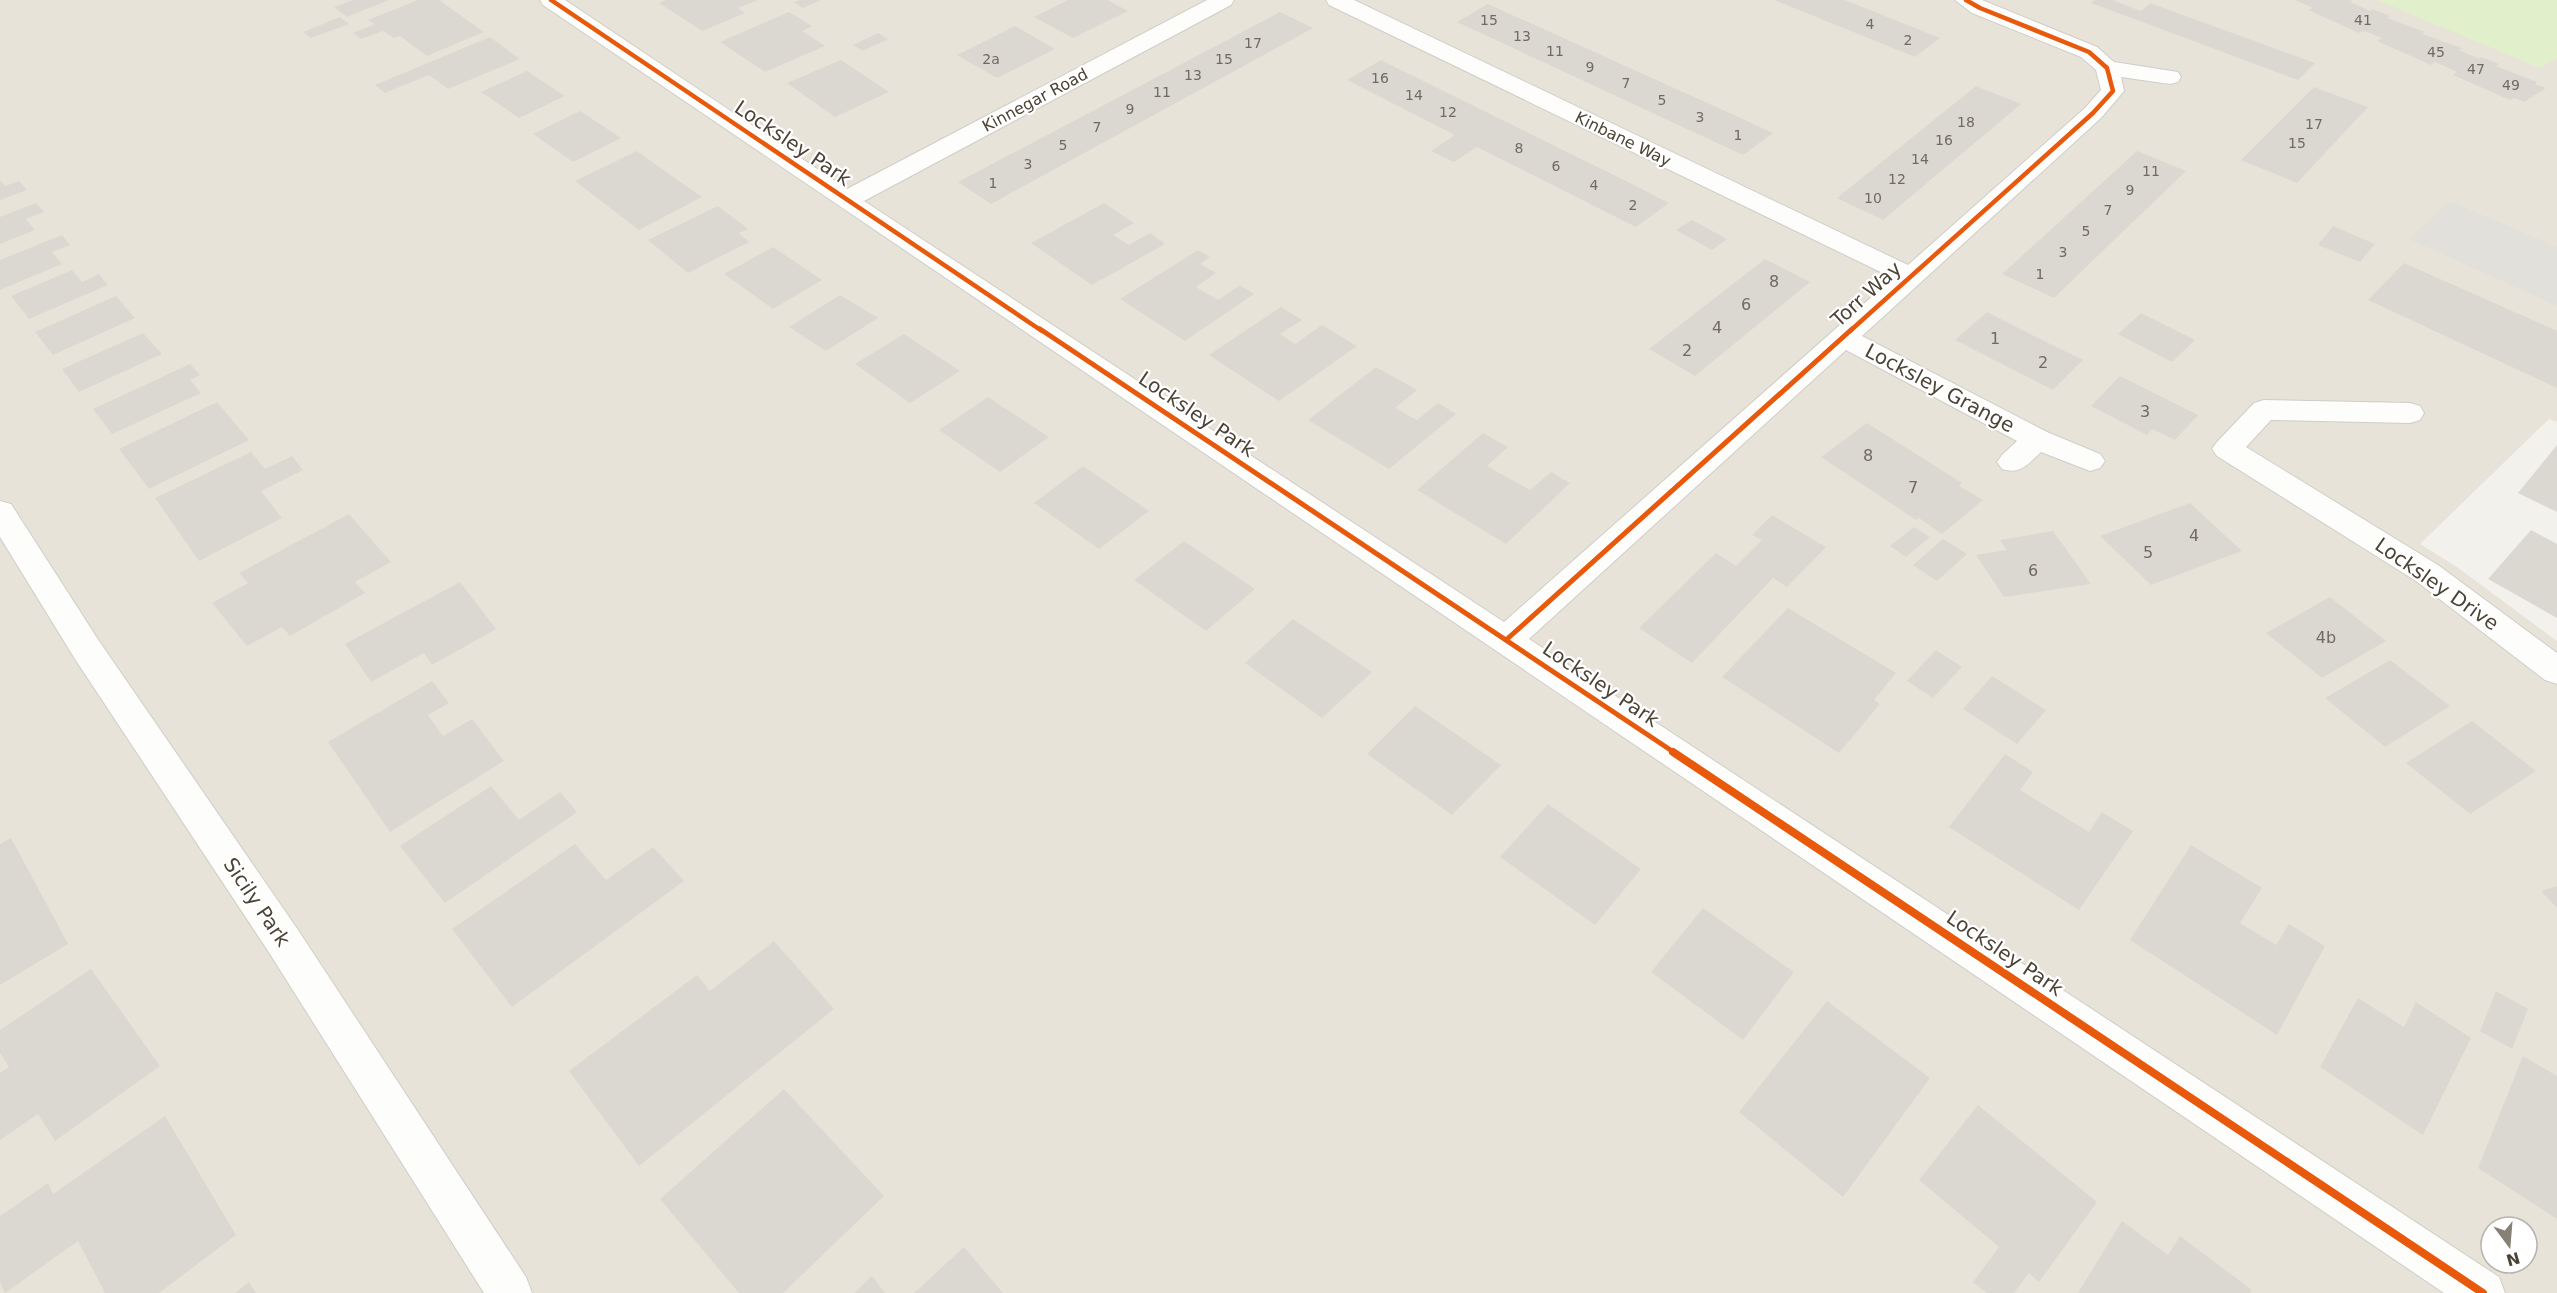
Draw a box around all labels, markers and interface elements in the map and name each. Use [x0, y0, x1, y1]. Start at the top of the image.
house number: 15 [1480, 12, 1498, 28]
house number: 41 [2354, 12, 2372, 28]
house number: 4 [1866, 16, 1875, 32]
house number: 13 [1513, 28, 1531, 44]
house number: 2 [1904, 32, 1912, 48]
house number: 17 [1244, 35, 1262, 51]
house number: 11 [1546, 43, 1564, 59]
house number: 45 [2427, 44, 2445, 60]
house number: 2a [982, 51, 1000, 67]
house number: 15 [1215, 51, 1233, 67]
house number: 9 [1586, 59, 1594, 75]
house number: 47 [2467, 61, 2485, 77]
street label: Kinnegar Road [979, 64, 1091, 136]
house number: 13 [1184, 67, 1202, 83]
house number: 16 [1371, 70, 1389, 86]
house number: 7 [1622, 75, 1630, 91]
house number: 49 [2502, 77, 2520, 93]
house number: 11 [1153, 84, 1171, 100]
house number: 14 [1405, 87, 1423, 103]
house number: 5 [1658, 92, 1666, 108]
street label: Locksley Park [730, 95, 856, 191]
house number: 9 [1126, 101, 1134, 117]
house number: 12 [1439, 104, 1457, 120]
street label: Kinbane Way [1572, 108, 1674, 170]
house number: 3 [1696, 109, 1704, 125]
house number: 18 [1957, 114, 1975, 130]
house number: 17 [2305, 116, 2323, 132]
house number: 7 [1093, 119, 1101, 135]
house number: 1 [1734, 127, 1742, 143]
house number: 16 [1935, 132, 1953, 148]
house number: 15 [2288, 135, 2306, 151]
house number: 5 [1059, 137, 1067, 153]
house number: 8 [1515, 140, 1523, 156]
house number: 14 [1911, 151, 1929, 167]
house number: 3 [1024, 156, 1032, 172]
house number: 6 [1552, 158, 1561, 174]
house number: 11 [2142, 163, 2160, 179]
house number: 12 [1888, 171, 1906, 187]
house number: 1 [989, 175, 997, 191]
house number: 4 [1590, 177, 1599, 193]
house number: 9 [2126, 182, 2134, 198]
house number: 10 [1864, 190, 1882, 206]
house number: 2 [1629, 197, 1637, 213]
house number: 7 [2104, 202, 2112, 218]
house number: 5 [2082, 223, 2090, 239]
house number: 3 [2059, 244, 2067, 260]
street label: Torr Way [1825, 256, 1906, 332]
house number: 1 [2036, 266, 2044, 282]
house number: 8 [1769, 272, 1779, 291]
house number: 6 [1741, 295, 1751, 314]
house number: 4 [1712, 318, 1722, 337]
house number: 1 [1990, 329, 2000, 348]
street label: Locksley Grange [1861, 339, 2019, 437]
house number: 2 [1682, 341, 1692, 360]
house number: 2 [2038, 353, 2048, 372]
street label: Locksley Park [1134, 366, 1260, 462]
house number: 3 [2140, 402, 2150, 421]
house number: 8 [1863, 446, 1873, 465]
house number: 7 [1908, 478, 1918, 497]
house number: 4 [2189, 526, 2199, 545]
street label: Locksley Drive [2371, 532, 2503, 636]
house number: 5 [2143, 543, 2153, 562]
house number: 6 [2028, 561, 2038, 580]
house number: 4b [2316, 628, 2336, 647]
street label: Locksley Park [1538, 636, 1664, 732]
street label: Sicily Park [219, 853, 296, 951]
street label: Locksley Park [1942, 905, 2068, 1001]
north arrow [2479, 1215, 2539, 1275]
text: N [2504, 1248, 2522, 1270]

